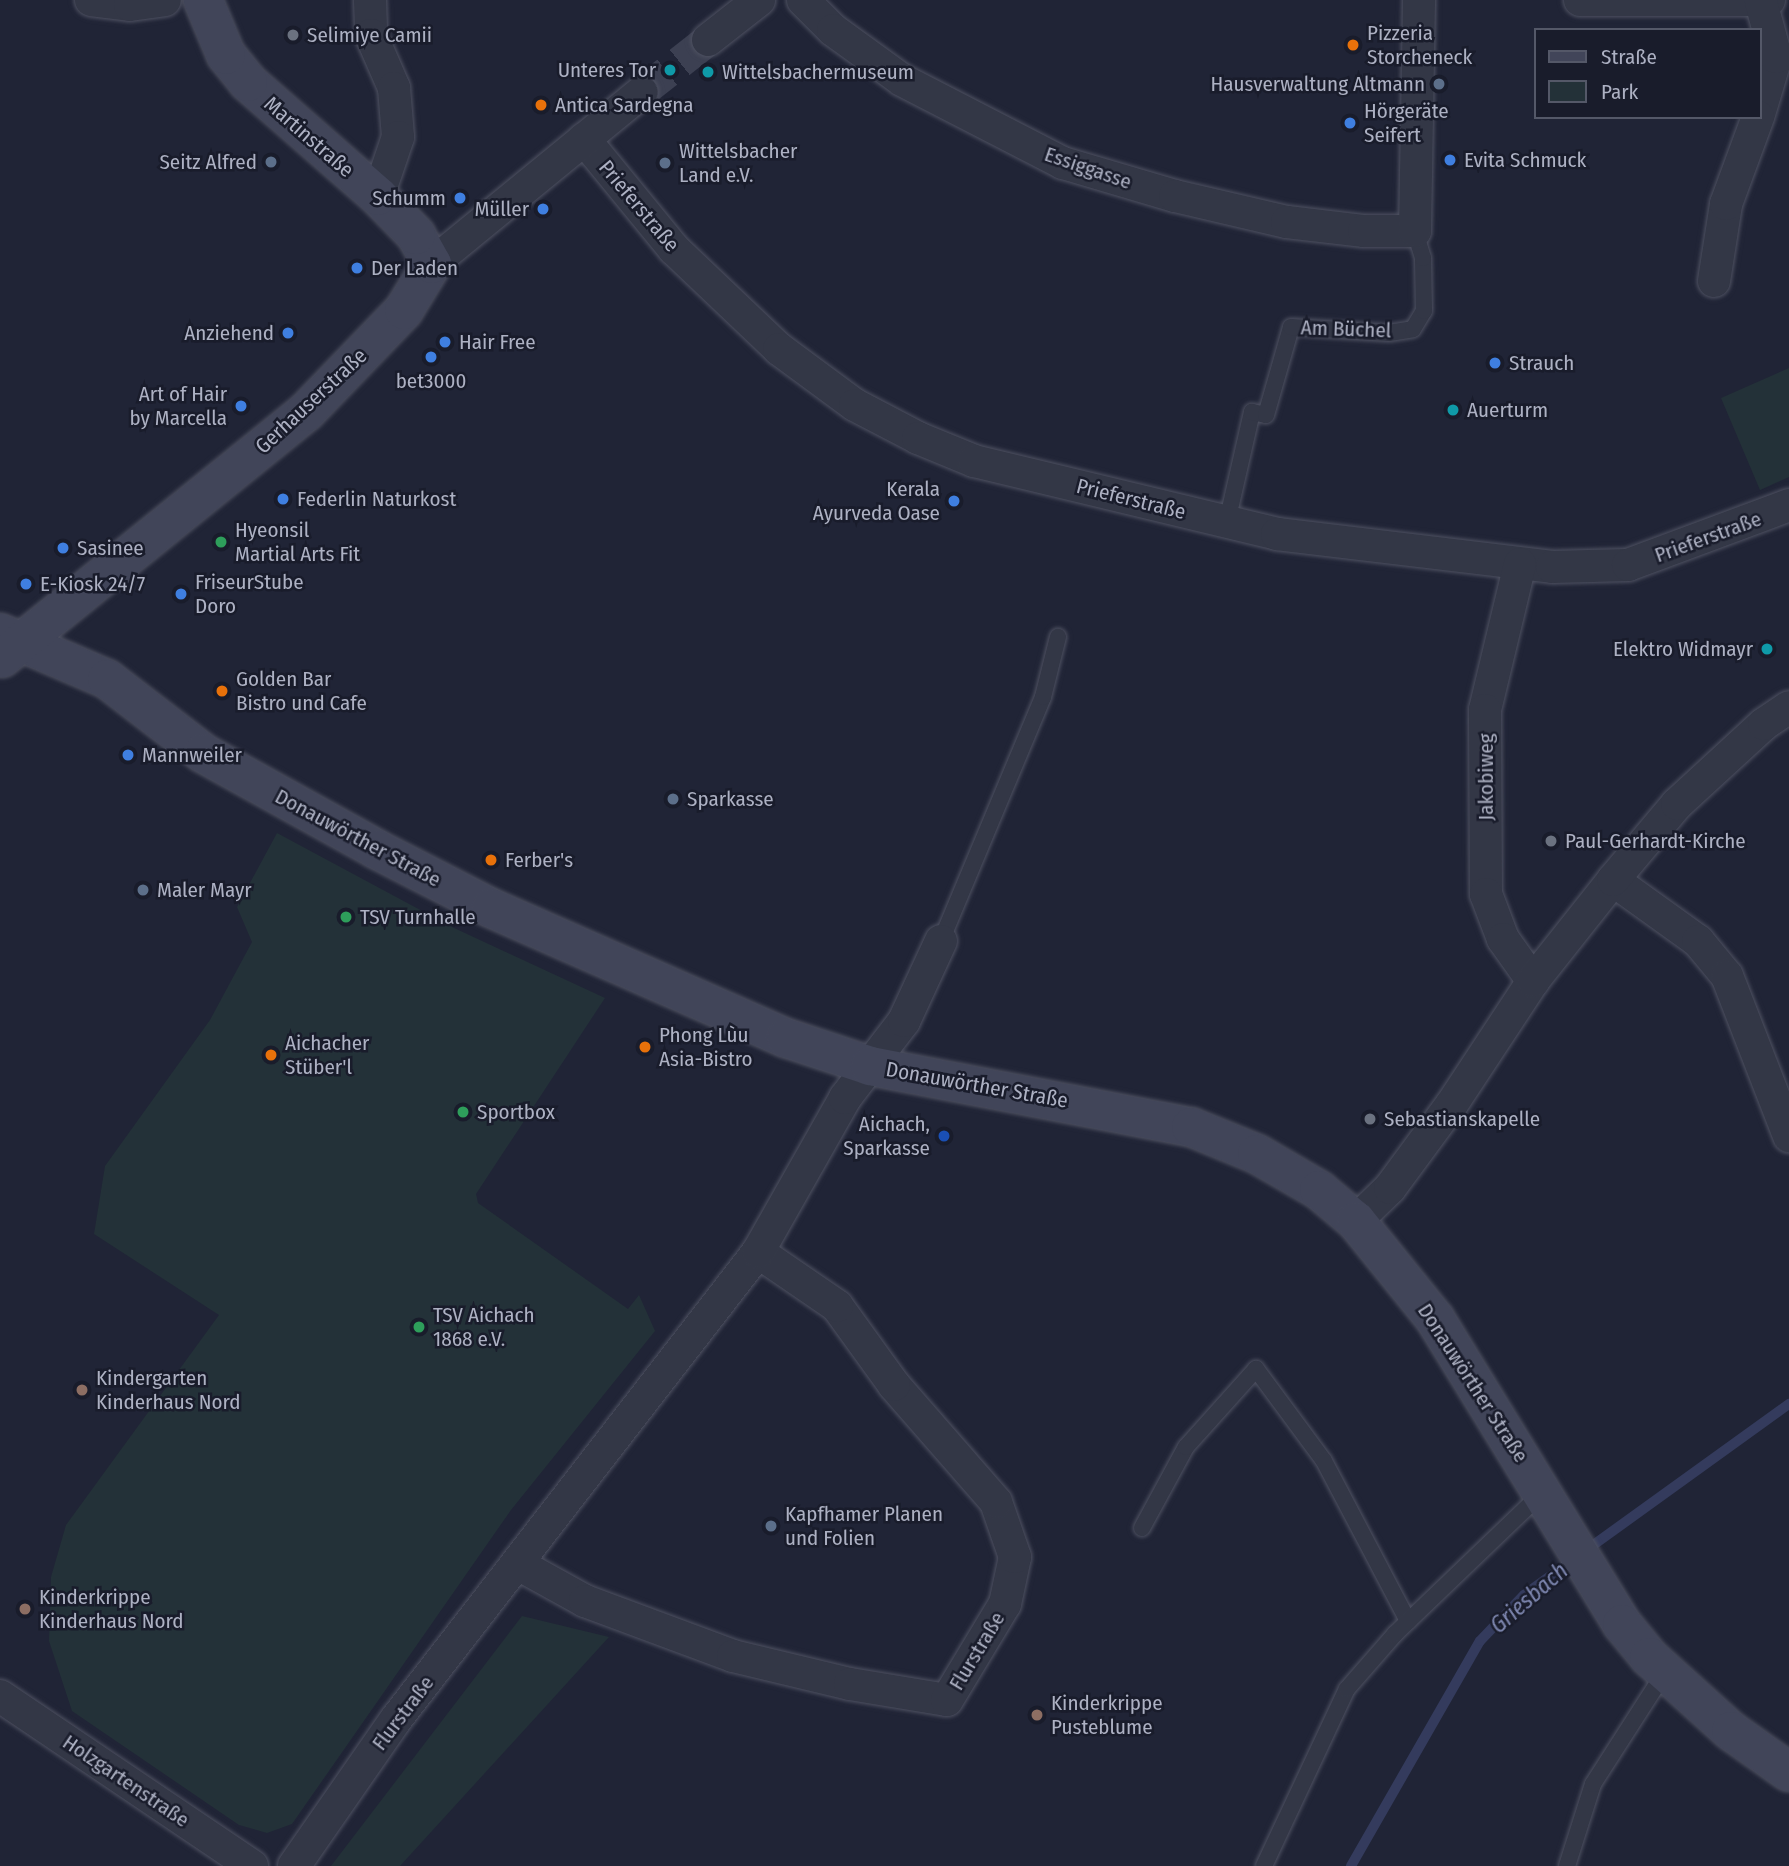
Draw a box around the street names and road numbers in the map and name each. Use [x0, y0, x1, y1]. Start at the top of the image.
street label: Martinstraße [259, 91, 359, 183]
street label: Essiggasse [1041, 141, 1135, 195]
street label: Prieferstraße [593, 155, 685, 257]
street label: Am Büchel [1300, 315, 1392, 343]
street label: Gerhauserstraße [250, 343, 372, 459]
street label: Prieferstraße [1074, 473, 1188, 525]
street label: Prieferstraße [1651, 506, 1765, 568]
street label: Jakobiweg [1473, 733, 1499, 821]
street label: Donauwörther Straße [271, 784, 445, 892]
street label: Donauwörther Straße [884, 1057, 1070, 1113]
street label: Donauwörther Straße [1412, 1299, 1534, 1467]
street label: Flurstraße [944, 1607, 1010, 1695]
street label: Flurstraße [367, 1671, 439, 1755]
street label: Holzgartenstraße [58, 1729, 194, 1833]

